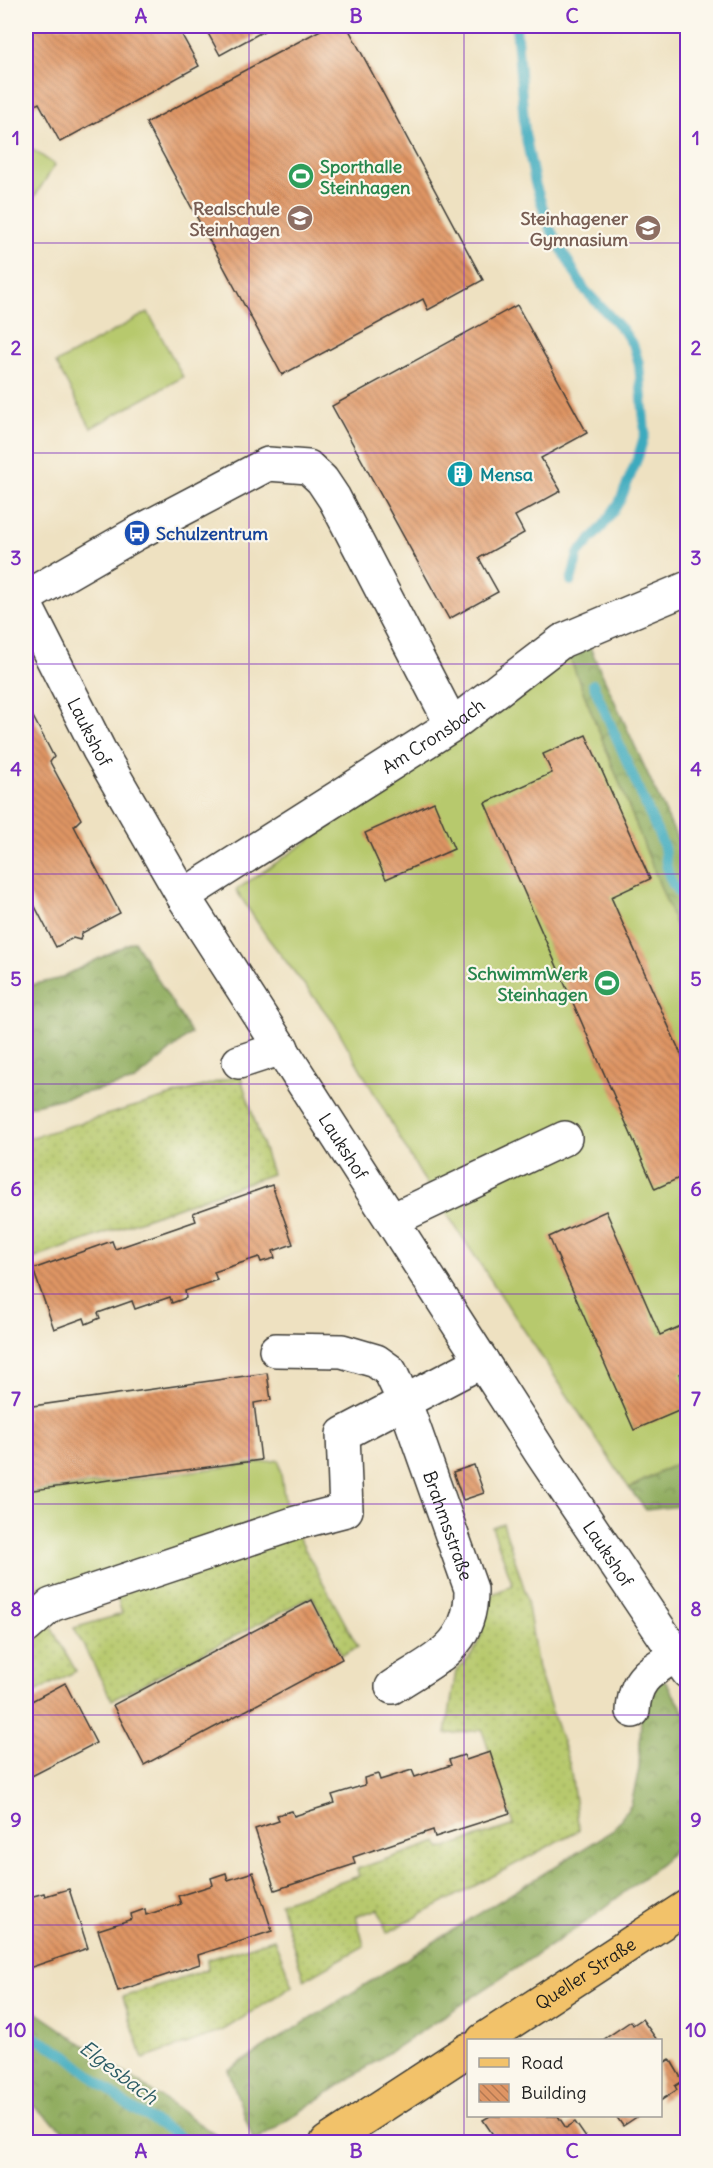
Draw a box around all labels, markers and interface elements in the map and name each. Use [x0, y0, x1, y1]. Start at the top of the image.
text: A [135, 3, 148, 28]
text: B [349, 3, 363, 28]
text: C [565, 3, 579, 28]
text: 1 [12, 125, 20, 150]
text: 1 [692, 125, 700, 150]
place label: Sporthalle Steinhagen [320, 155, 411, 199]
sports icon: Sporthalle Steinhagen [286, 161, 316, 191]
place label: Realschule Steinhagen [190, 197, 281, 241]
school or university icon: Realschule Steinhagen [285, 203, 315, 233]
place label: Steinhagener Gymnasium [520, 207, 629, 251]
school or university icon: Steinhagener Gymnasium [633, 213, 663, 243]
text: 2 [11, 335, 22, 360]
text: 2 [691, 335, 702, 360]
building icon: Mensa [445, 459, 475, 489]
place label: Mensa [480, 463, 533, 486]
bus stop icon: Schulzentrum [122, 518, 152, 548]
place label: Schulzentrum [156, 522, 268, 545]
text: 3 [10, 545, 22, 570]
text: 3 [690, 545, 702, 570]
street label: Am Cronsbach [377, 693, 489, 778]
street label: Laukshof [63, 694, 118, 771]
text: 4 [10, 756, 22, 781]
text: 4 [690, 756, 702, 781]
place label: SchwimmWerk Steinhagen [468, 962, 589, 1006]
text: 5 [10, 966, 22, 991]
text: 5 [690, 966, 702, 991]
sports icon: SchwimmWerk Steinhagen [592, 968, 622, 998]
street label: Laukshof [314, 1109, 374, 1184]
text: 6 [10, 1176, 22, 1201]
text: 6 [690, 1176, 702, 1201]
text: 7 [11, 1386, 21, 1411]
text: 7 [691, 1386, 701, 1411]
street label: Brahmsstraße [418, 1468, 479, 1583]
street label: Laukshof [578, 1516, 639, 1592]
text: 8 [10, 1596, 22, 1621]
text: 8 [690, 1596, 702, 1621]
text: 9 [10, 1807, 22, 1832]
text: 9 [690, 1807, 702, 1832]
street label: Queller Straße [530, 1932, 640, 2015]
text: 10 [5, 2017, 27, 2042]
text: 10 [685, 2017, 707, 2042]
water label: Elgesbach [75, 2035, 163, 2110]
legend [467, 2039, 662, 2117]
text: Road [521, 2051, 564, 2074]
text: Building [521, 2081, 586, 2104]
text: A [135, 2138, 148, 2163]
text: B [349, 2138, 363, 2163]
text: C [565, 2138, 579, 2163]

